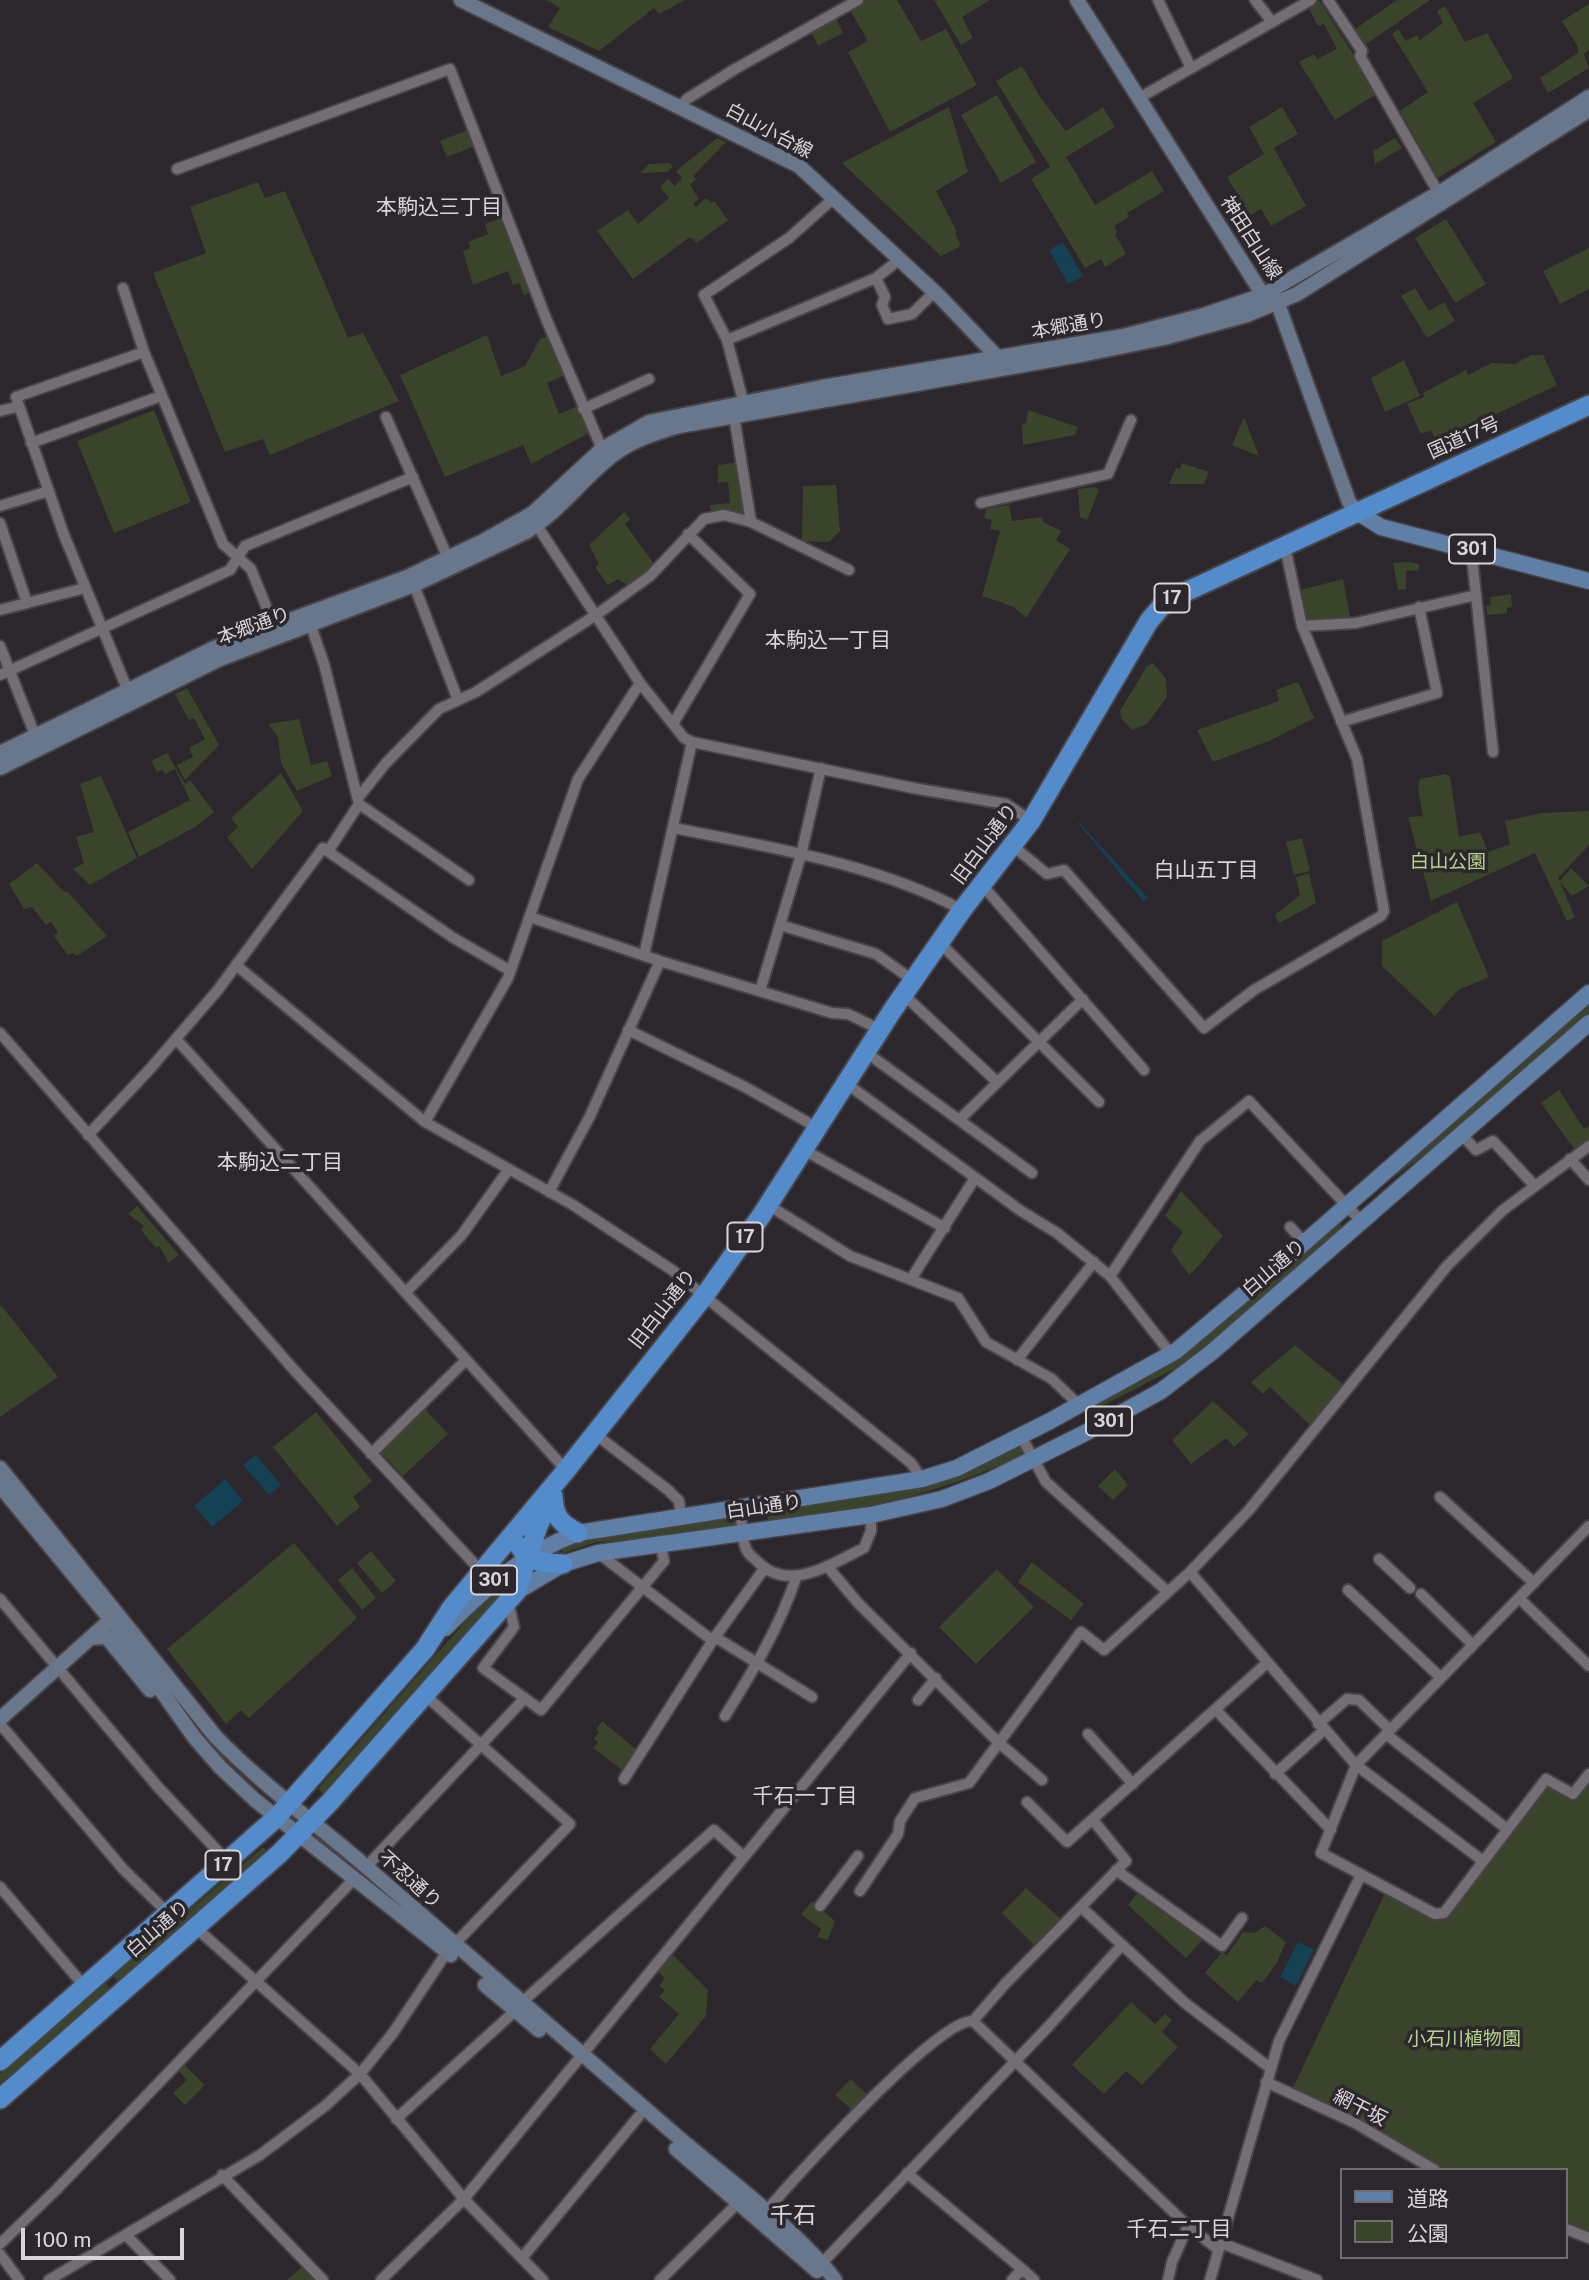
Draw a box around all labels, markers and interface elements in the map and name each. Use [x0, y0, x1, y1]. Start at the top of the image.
street label: 白山小台線 [722, 99, 816, 163]
street label: 神田白山線 [1216, 192, 1286, 284]
district label: 本駒込三丁目 [376, 195, 502, 221]
street label: 本郷通り [1030, 308, 1108, 344]
street label: 国道17号 [1425, 412, 1503, 464]
road number: 301 [1449, 534, 1495, 564]
road number: 17 [1154, 584, 1190, 612]
street label: 本郷通り [214, 602, 294, 650]
district label: 本駒込一丁目 [765, 628, 891, 654]
street label: 旧白山通り [947, 799, 1023, 889]
park label: 白山公園 [1410, 851, 1486, 873]
district label: 白山五丁目 [1154, 858, 1258, 884]
district label: 本駒込二丁目 [217, 1150, 343, 1176]
road number: 17 [728, 1222, 762, 1252]
street label: 白山通り [1238, 1234, 1310, 1302]
street label: 旧白山通り [625, 1265, 701, 1353]
road number: 301 [1086, 1406, 1132, 1436]
street label: 白山通り [725, 1490, 803, 1524]
road number: 301 [471, 1566, 517, 1595]
district label: 千石一丁目 [753, 1784, 857, 1810]
street label: 不忍通り [374, 1846, 446, 1914]
road number: 17 [206, 1851, 241, 1880]
street label: 白山通り [122, 1895, 194, 1963]
park label: 小石川植物園 [1407, 2028, 1521, 2050]
street label: 網干坂 [1329, 2085, 1391, 2131]
legend [1340, 2168, 1568, 2259]
text: 道路 [1407, 2186, 1449, 2211]
district label: 千石 [770, 2202, 816, 2230]
scale bar [24, 2214, 187, 2258]
district label: 千石二丁目 [1127, 2217, 1231, 2243]
text: 公園 [1407, 2221, 1449, 2246]
text: 100 m [34, 2227, 91, 2252]

